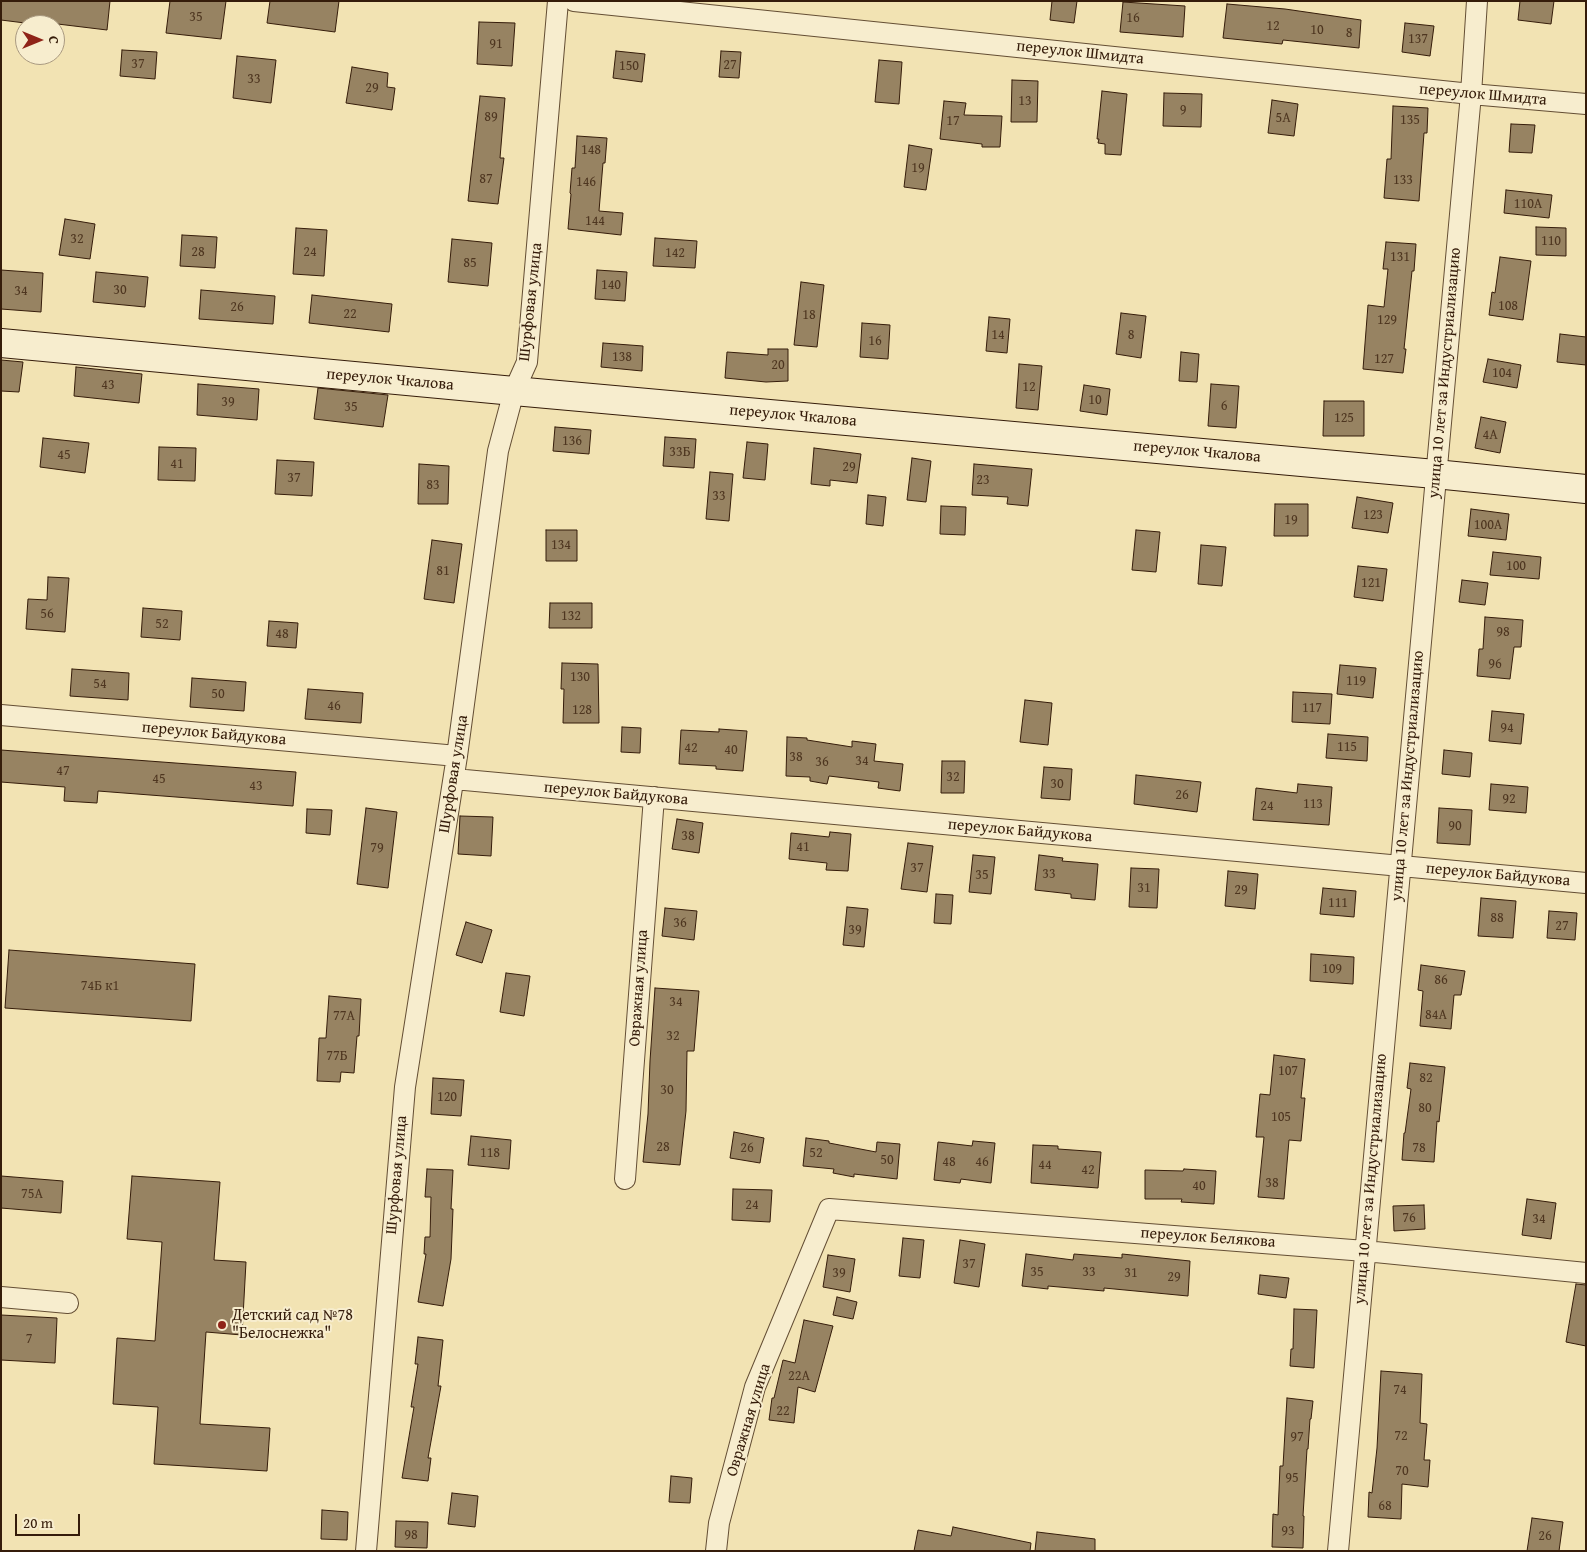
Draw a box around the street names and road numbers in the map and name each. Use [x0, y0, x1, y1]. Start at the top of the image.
street label: переулок Шмидта [1015, 37, 1145, 69]
street label: переулок Шмидта [1418, 80, 1548, 110]
street label: Шурфовая улица [515, 242, 547, 362]
street label: улица 10 лет за Индустриализацию [1424, 247, 1466, 499]
street label: переулок Чкалова [325, 365, 455, 395]
street label: переулок Чкалова [728, 401, 858, 431]
street label: переулок Чкалова [1132, 437, 1262, 467]
street label: улица 10 лет за Индустриализацию [1387, 650, 1429, 902]
street label: Шурфовая улица [435, 714, 473, 834]
street label: переулок Байдукова [141, 718, 287, 750]
street label: переулок Байдукова [543, 778, 689, 810]
street label: переулок Байдукова [947, 815, 1093, 847]
street label: переулок Байдукова [1425, 859, 1571, 891]
street label: Овражная улица [625, 929, 653, 1047]
street label: улица 10 лет за Индустриализацию [1350, 1053, 1392, 1305]
street label: Шурфовая улица [382, 1115, 412, 1235]
street label: переулок Белякова [1140, 1224, 1276, 1252]
street label: Овражная улица [723, 1361, 775, 1479]

